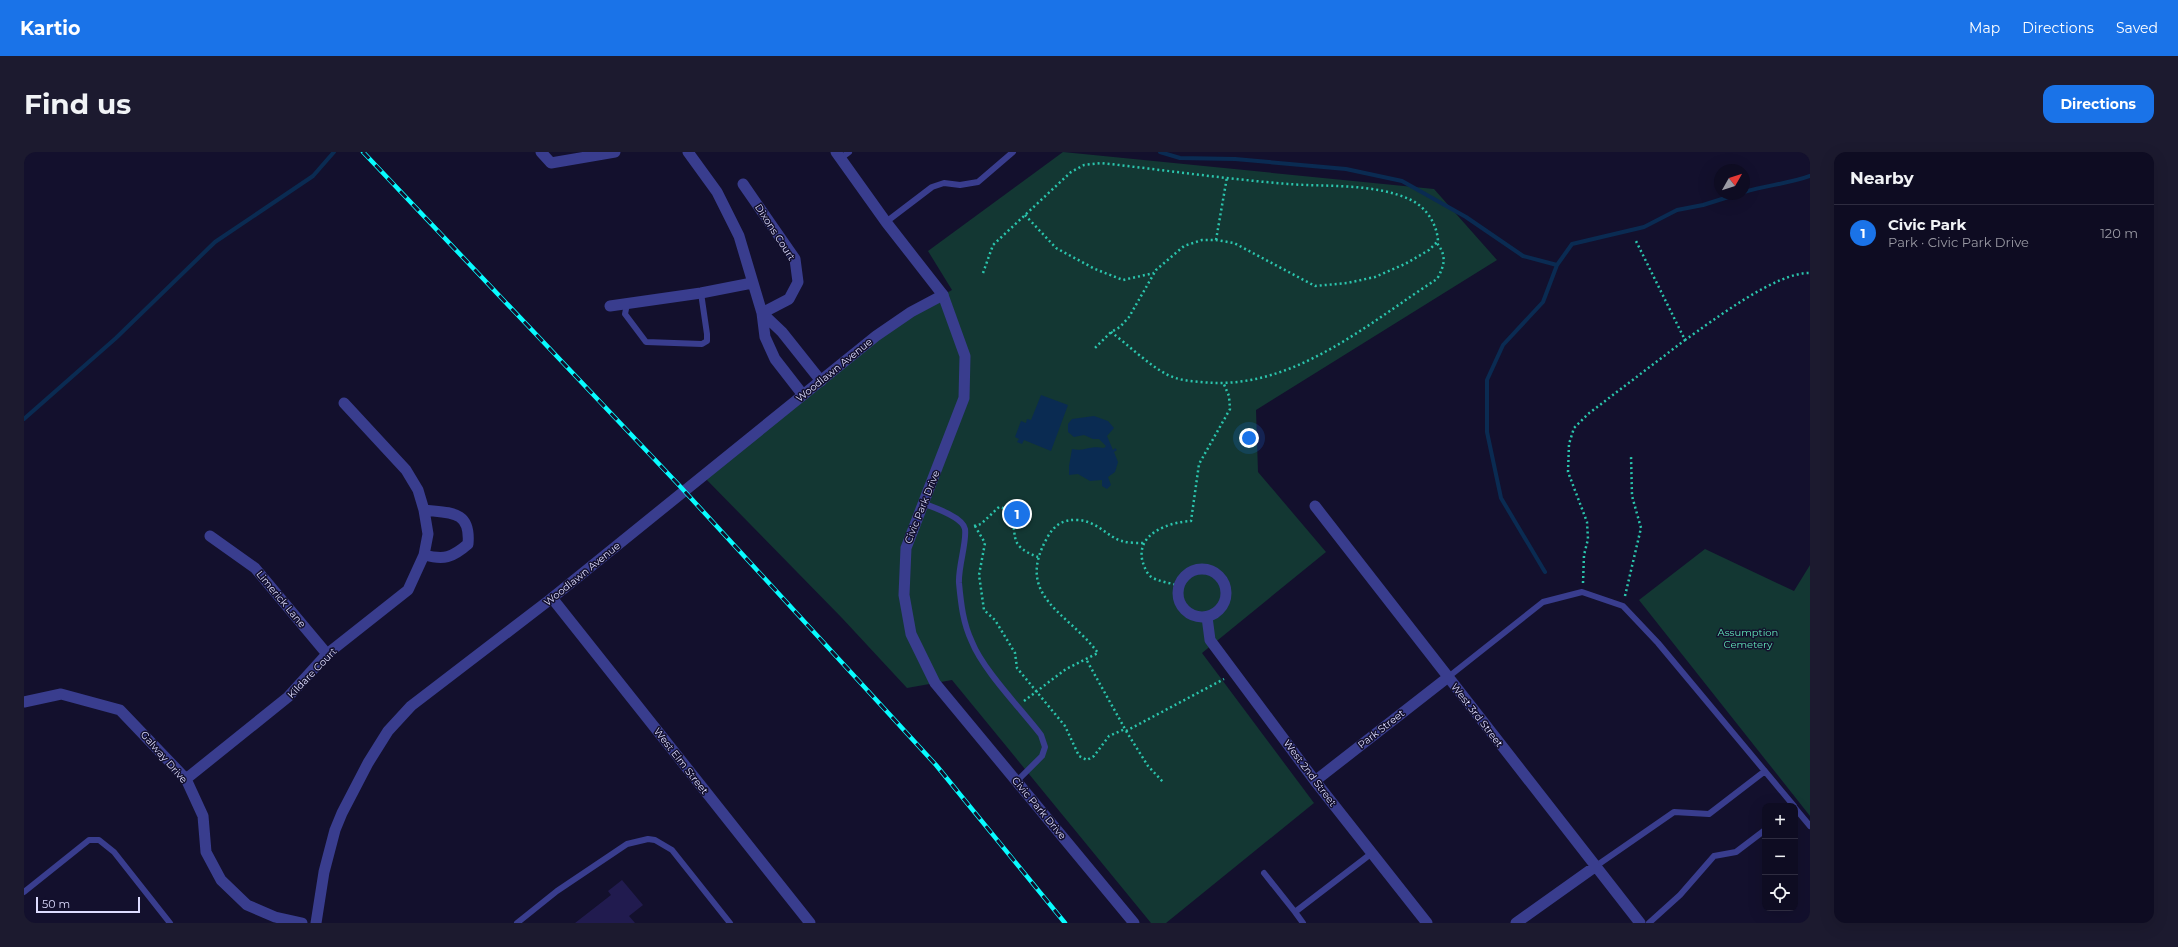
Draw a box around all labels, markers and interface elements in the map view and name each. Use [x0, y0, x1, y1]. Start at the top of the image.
text: Kartio [20, 17, 80, 40]
text: Map [1969, 19, 2000, 37]
text: Directions [2022, 19, 2094, 37]
text: Saved [2116, 19, 2158, 37]
button: Directions [2043, 85, 2154, 123]
text: Find us [24, 87, 131, 121]
north arrow [1714, 164, 1750, 200]
text: Nearby [1850, 168, 1914, 188]
street label: Dixons Court [752, 201, 798, 263]
text: Civic Park [1888, 215, 1966, 234]
text: 1 [1860, 225, 1866, 241]
text: 120 m [2100, 225, 2138, 241]
text: Park · Civic Park Drive [1888, 234, 2029, 250]
street label: Woodlawn Avenue [793, 335, 875, 405]
your location [1239, 428, 1259, 448]
street label: Civic Park Drive [901, 468, 943, 546]
pin: 1 [1004, 499, 1030, 529]
street label: Woodlawn Avenue [541, 539, 623, 609]
street label: Limerick Lane [253, 568, 309, 630]
park label: Assumption Cemetery [1718, 626, 1778, 651]
street label: Kildare Court [284, 645, 340, 701]
street label: West 3rd Street [1448, 681, 1506, 749]
street label: Park Street [1355, 707, 1407, 751]
street label: West Elm Street [651, 725, 711, 797]
street label: Galway Drive [138, 728, 190, 786]
street label: West 2nd Street [1281, 737, 1339, 809]
street label: Civic Park Drive [1009, 774, 1069, 842]
map controls [1762, 803, 1798, 911]
button: + [1762, 803, 1798, 839]
button: − [1762, 839, 1798, 875]
button: locate [1762, 875, 1798, 911]
scale bar [36, 895, 140, 914]
text: 50 m [42, 897, 70, 911]

